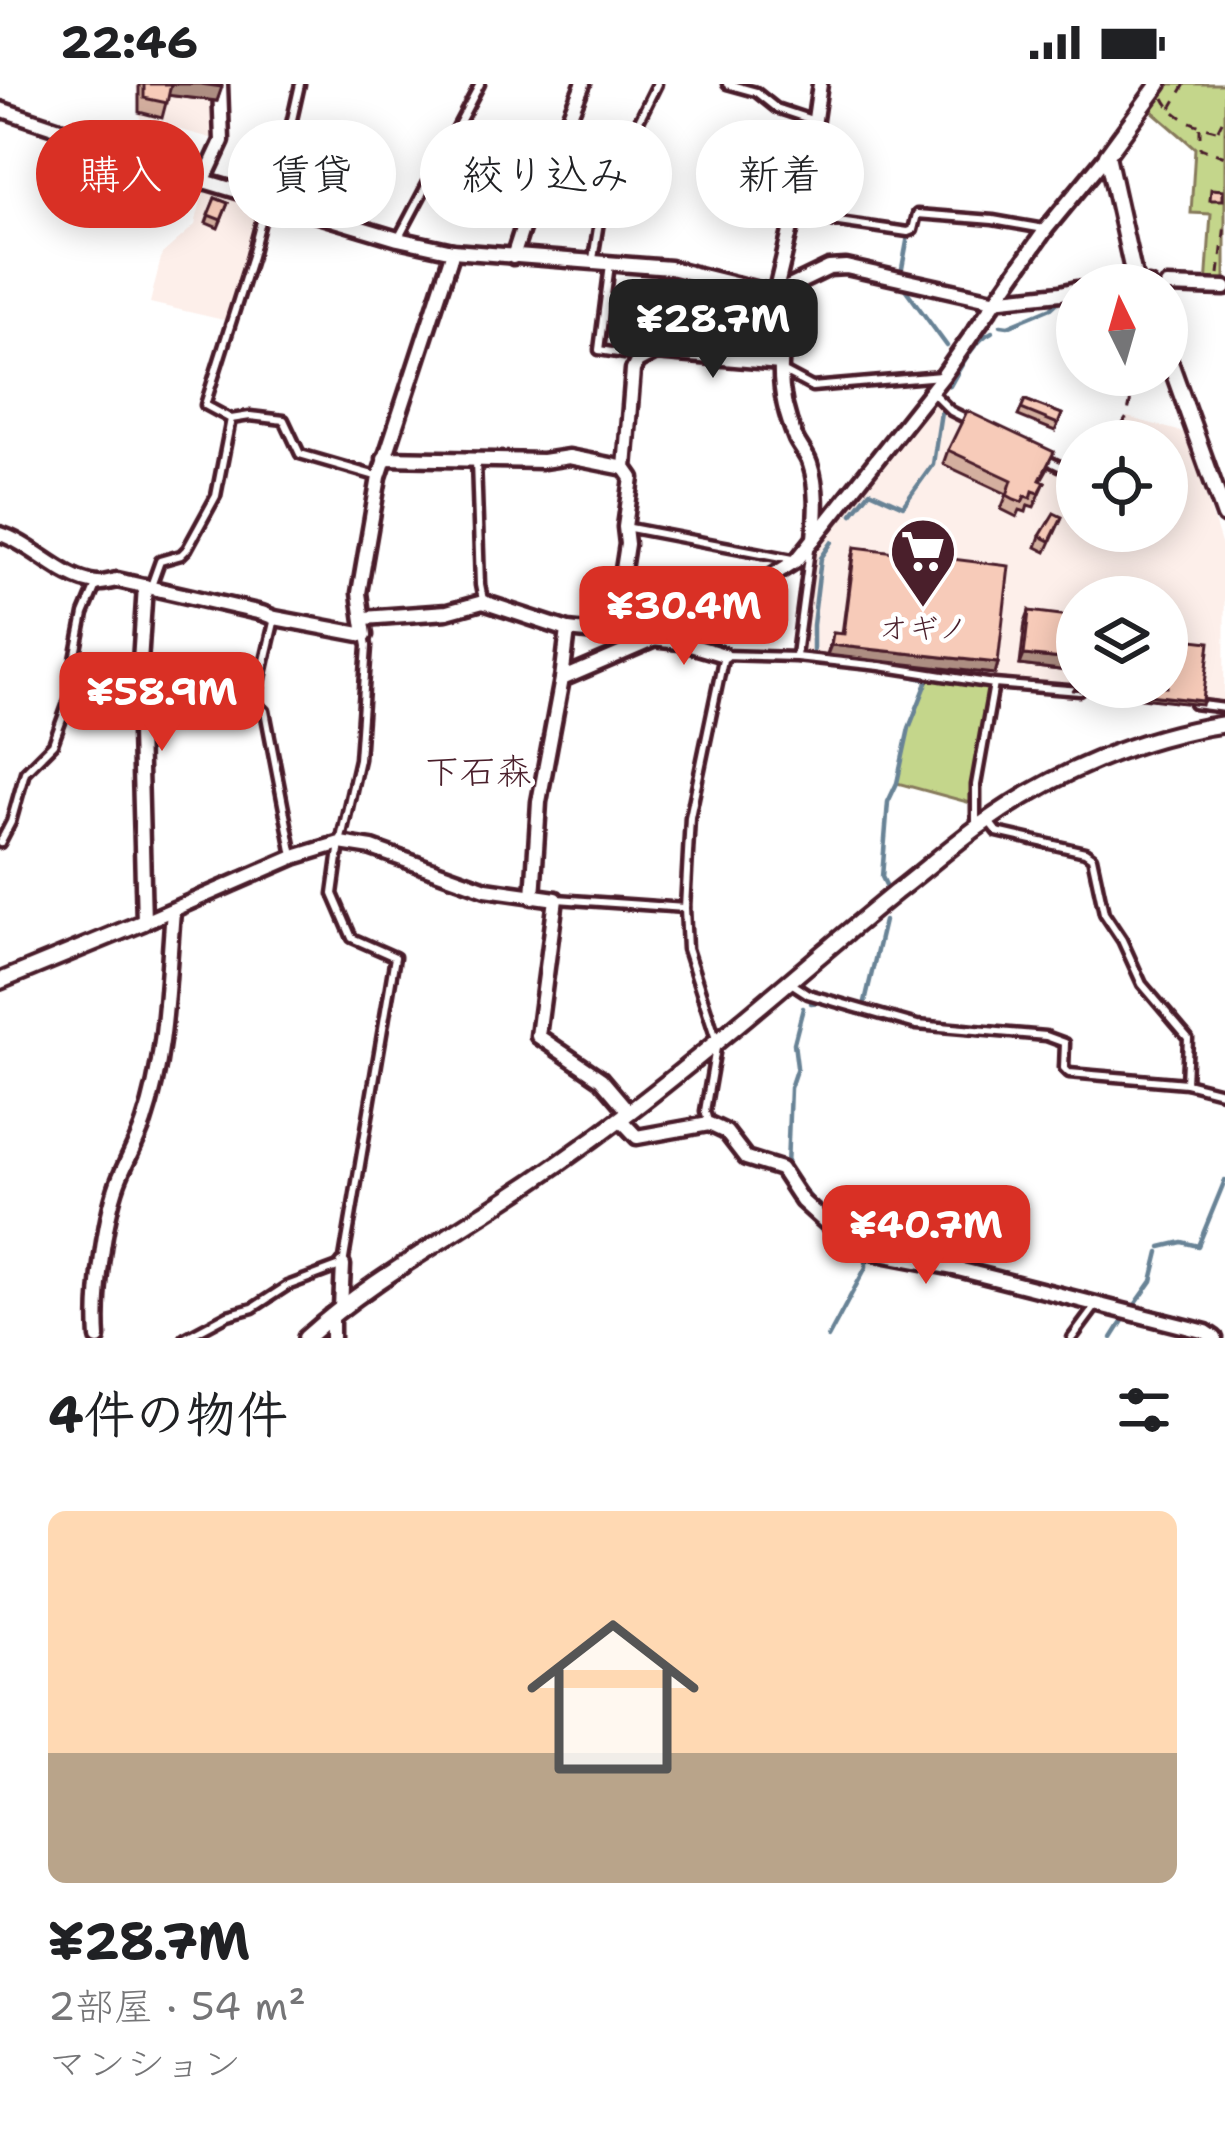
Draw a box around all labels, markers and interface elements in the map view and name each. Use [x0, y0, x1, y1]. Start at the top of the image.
text: 22:46 [60, 12, 198, 72]
chip: 購入 [36, 120, 204, 228]
chip: 賃貸 [228, 120, 396, 228]
chip: 絞り込み [420, 120, 672, 228]
chip: 新着 [696, 120, 864, 228]
north arrow [1056, 264, 1188, 396]
map controls [1056, 264, 1188, 708]
pin: ¥28.7M [615, 279, 811, 381]
text: ¥28.7M [636, 292, 790, 344]
button: locate [1056, 420, 1188, 552]
supermarket icon: オギノ [888, 516, 958, 610]
pin: ¥30.4M [586, 566, 782, 668]
button: layers [1056, 576, 1188, 708]
text: ¥30.4M [606, 579, 762, 631]
place label: オギノ [878, 607, 968, 648]
pin: ¥58.9M [64, 652, 260, 754]
text: ¥58.9M [86, 665, 238, 717]
district label: 下石森 [424, 747, 532, 796]
pin: ¥40.7M [828, 1185, 1024, 1287]
text: ¥40.7M [849, 1198, 1003, 1250]
icon: filters [1111, 1377, 1177, 1443]
text: 4件の物件 [48, 1380, 288, 1448]
icon: home [505, 1589, 721, 1805]
text: ¥28.7M [48, 1907, 250, 1975]
text: 2部屋 · 54 m² [48, 1980, 306, 2032]
text: マンション [48, 2037, 241, 2089]

